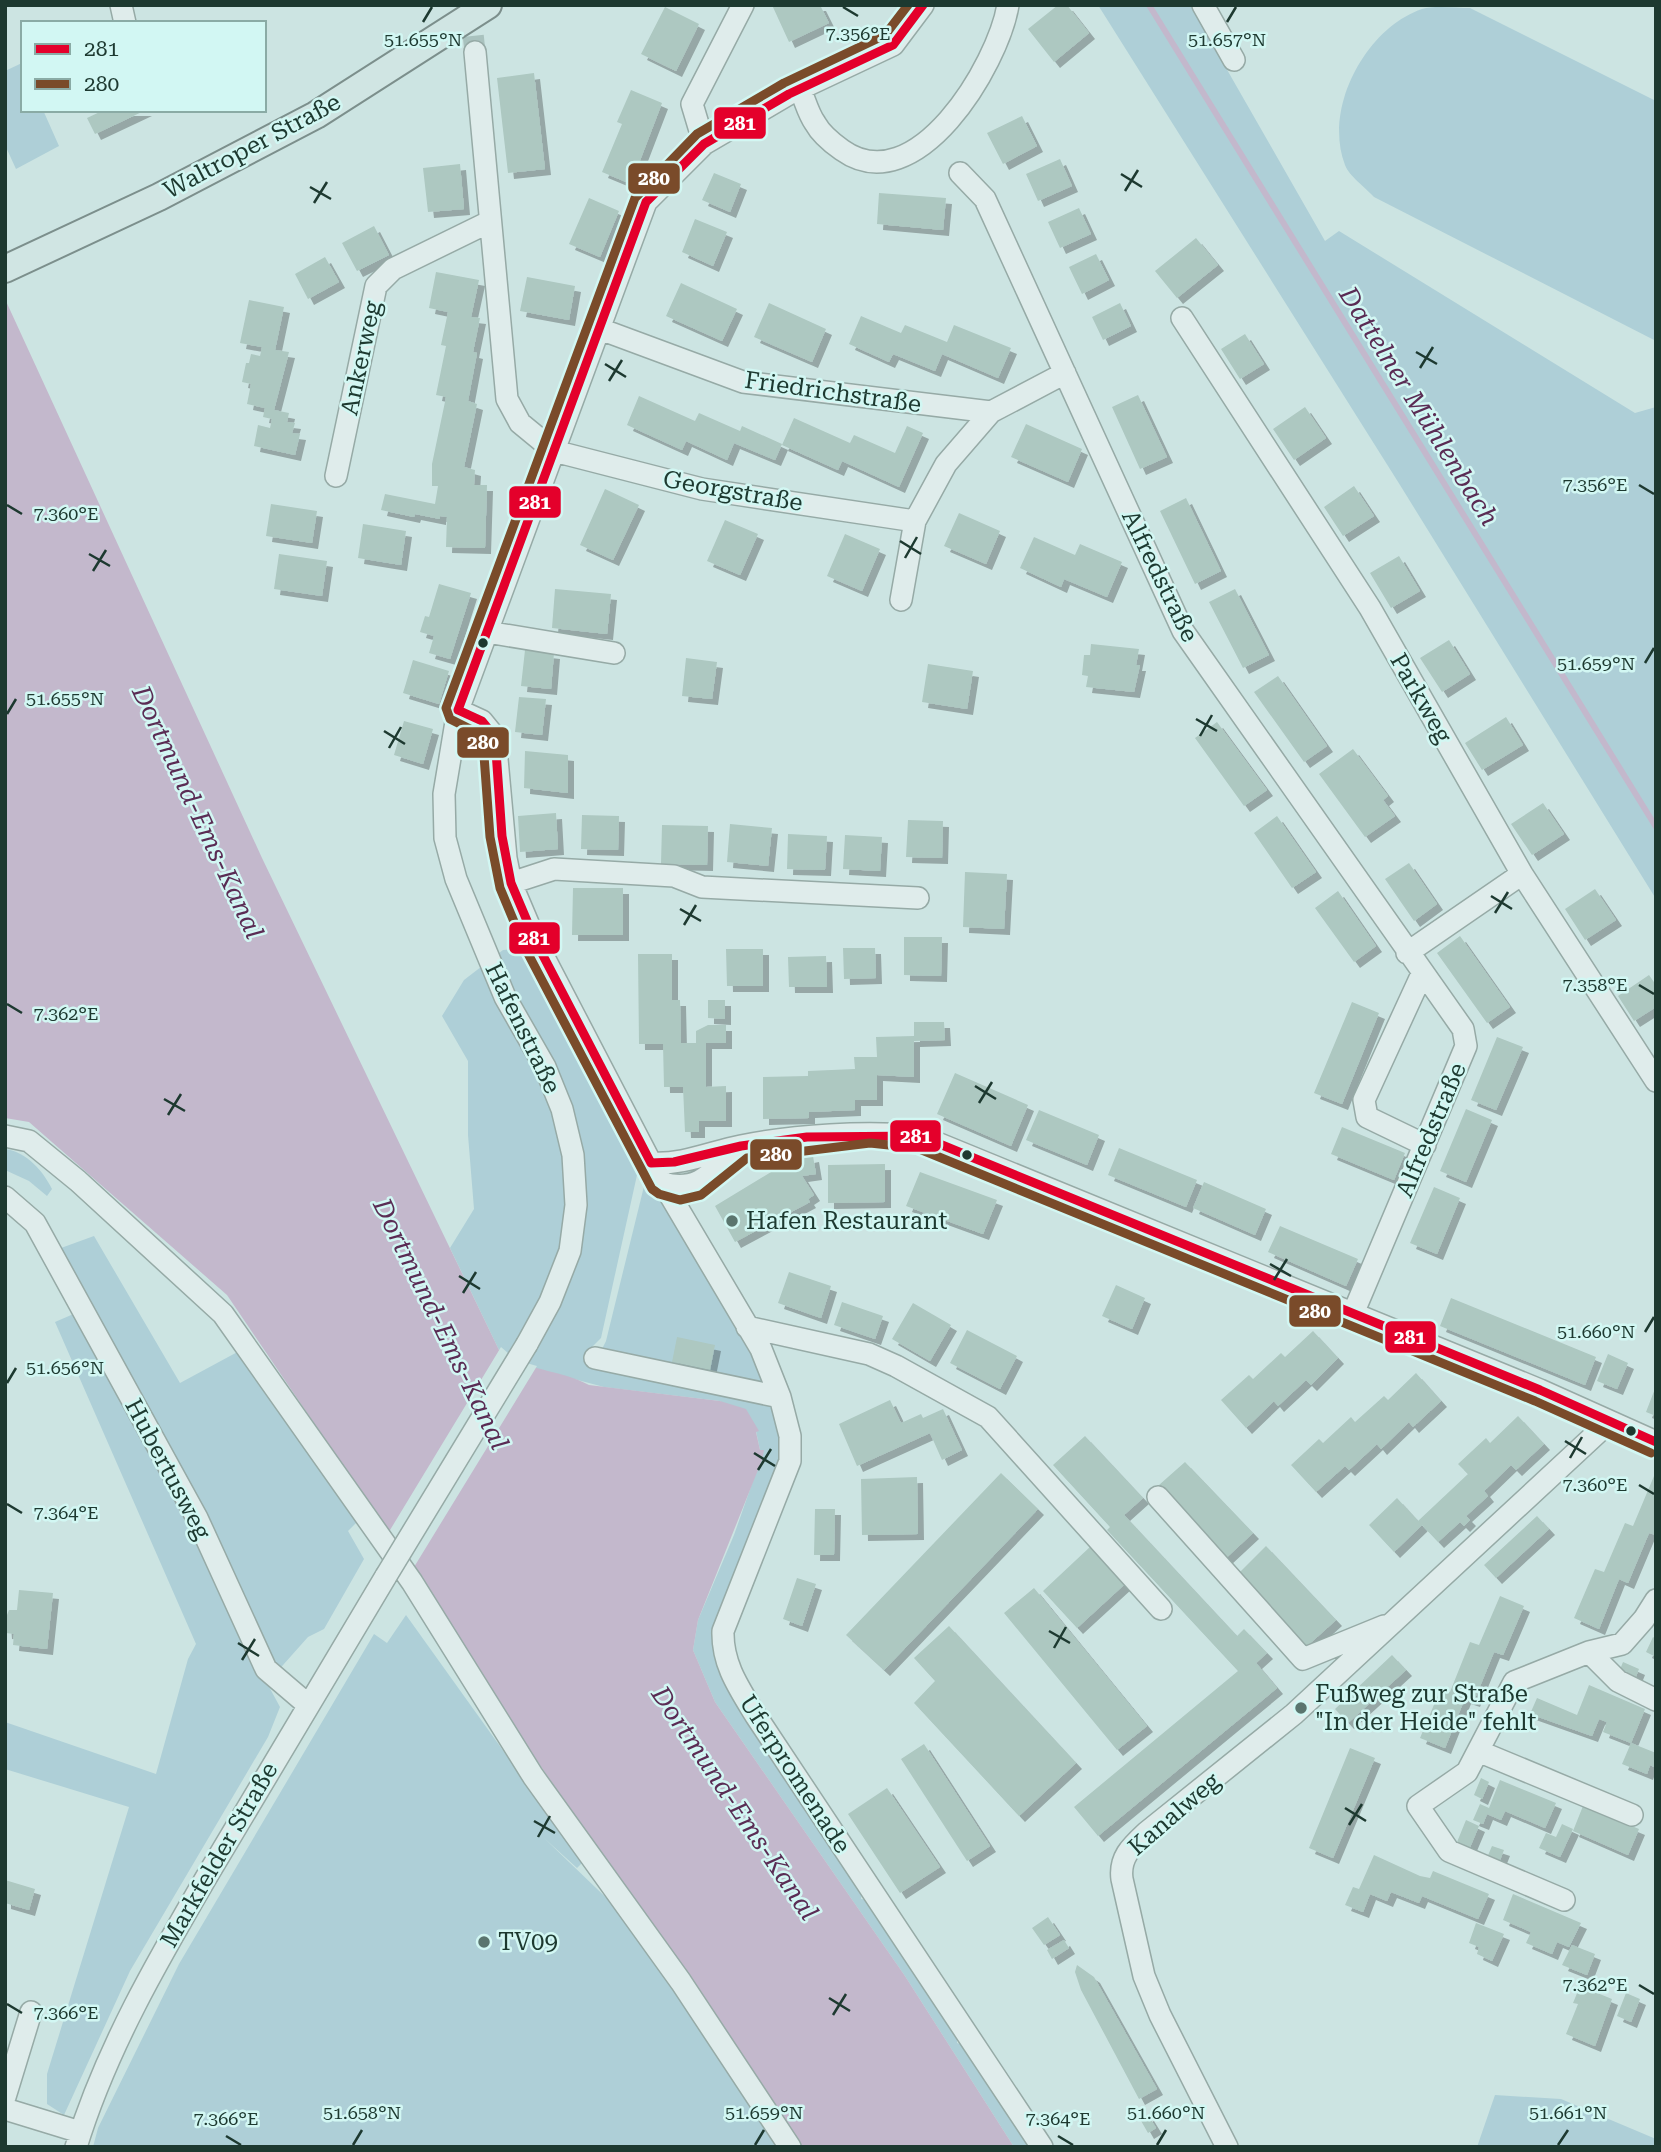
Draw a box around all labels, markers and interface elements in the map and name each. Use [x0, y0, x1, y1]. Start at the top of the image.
legend [21, 21, 266, 112]
text: 7.356°E [825, 23, 891, 44]
text: 51.655°N [384, 29, 462, 50]
text: 51.657°N [1188, 29, 1266, 50]
text: 281 [84, 37, 119, 61]
text: 280 [84, 72, 119, 96]
street label: Waltroper Straße [159, 88, 345, 204]
line badge: 281 [713, 106, 767, 140]
text: 281 [724, 112, 756, 135]
line badge: 280 [627, 162, 681, 195]
text: 280 [638, 167, 670, 190]
water label: Dattelner Mühlenbach [1333, 280, 1505, 531]
street label: Ankerweg [335, 298, 387, 418]
street label: Friedrichstraße [743, 366, 923, 418]
street label: Georgstraße [661, 465, 805, 517]
text: 7.356°E [1562, 474, 1628, 495]
line badge: 281 [508, 485, 562, 519]
text: 281 [519, 491, 551, 514]
text: 7.360°E [33, 503, 99, 524]
street label: Alfredstraße [1116, 505, 1204, 647]
unlabelled marker [476, 636, 490, 650]
street label: Parkweg [1384, 648, 1458, 748]
text: 51.659°N [1557, 653, 1635, 674]
water label: Dortmund-Ems-Kanal [126, 680, 270, 943]
text: 51.655°N [26, 688, 104, 709]
line badge: 280 [456, 726, 510, 759]
text: 280 [467, 731, 499, 754]
line badge: 281 [508, 921, 561, 955]
text: 281 [518, 927, 550, 950]
street label: Hafenstraße [479, 958, 567, 1098]
text: 7.358°E [1562, 974, 1628, 995]
text: 7.362°E [33, 1003, 99, 1024]
street label: Alfredstraße [1390, 1059, 1472, 1201]
line badge: 281 [889, 1119, 942, 1153]
text: 281 [900, 1125, 932, 1148]
line badge: 280 [749, 1138, 803, 1171]
text: 280 [760, 1143, 792, 1166]
unlabelled marker [960, 1148, 974, 1162]
water label: Dortmund-Ems-Kanal [367, 1193, 515, 1454]
place label: Hafen Restaurant [746, 1207, 947, 1235]
marker: Hafen Restaurant [724, 1213, 740, 1229]
line badge: 280 [1288, 1294, 1342, 1328]
text: 280 [1299, 1300, 1331, 1323]
line badge: 281 [1384, 1320, 1437, 1354]
text: 51.660°N [1557, 1321, 1635, 1342]
text: 281 [1394, 1326, 1426, 1349]
text: 51.656°N [26, 1357, 104, 1378]
street label: Hubertusweg [119, 1394, 217, 1544]
unlabelled marker [1624, 1424, 1638, 1438]
text: 7.360°E [1562, 1474, 1628, 1495]
text: 7.364°E [33, 1502, 99, 1523]
water label: Dortmund-Ems-Kanal [645, 1680, 824, 1926]
place label: Fußweg zur Straße "In der Heide" fehlt [1315, 1680, 1536, 1736]
street label: Uferpromenade [733, 1690, 857, 1858]
marker: Fußweg zur Straße "In der Heide" fehlt [1293, 1700, 1309, 1716]
street label: Markfelder Straße [155, 1757, 283, 1953]
street label: Kanalweg [1123, 1766, 1226, 1861]
place label: TV09 [498, 1928, 558, 1956]
marker: TV09 [476, 1934, 492, 1950]
text: 7.362°E [1562, 1974, 1628, 1995]
text: 7.366°E [33, 2002, 99, 2023]
text: 51.658°N [323, 2102, 401, 2123]
text: 51.659°N [725, 2102, 803, 2123]
text: 51.660°N [1127, 2102, 1205, 2123]
text: 51.661°N [1529, 2102, 1607, 2123]
text: 7.366°E [193, 2108, 259, 2129]
text: 7.364°E [1025, 2108, 1091, 2129]

